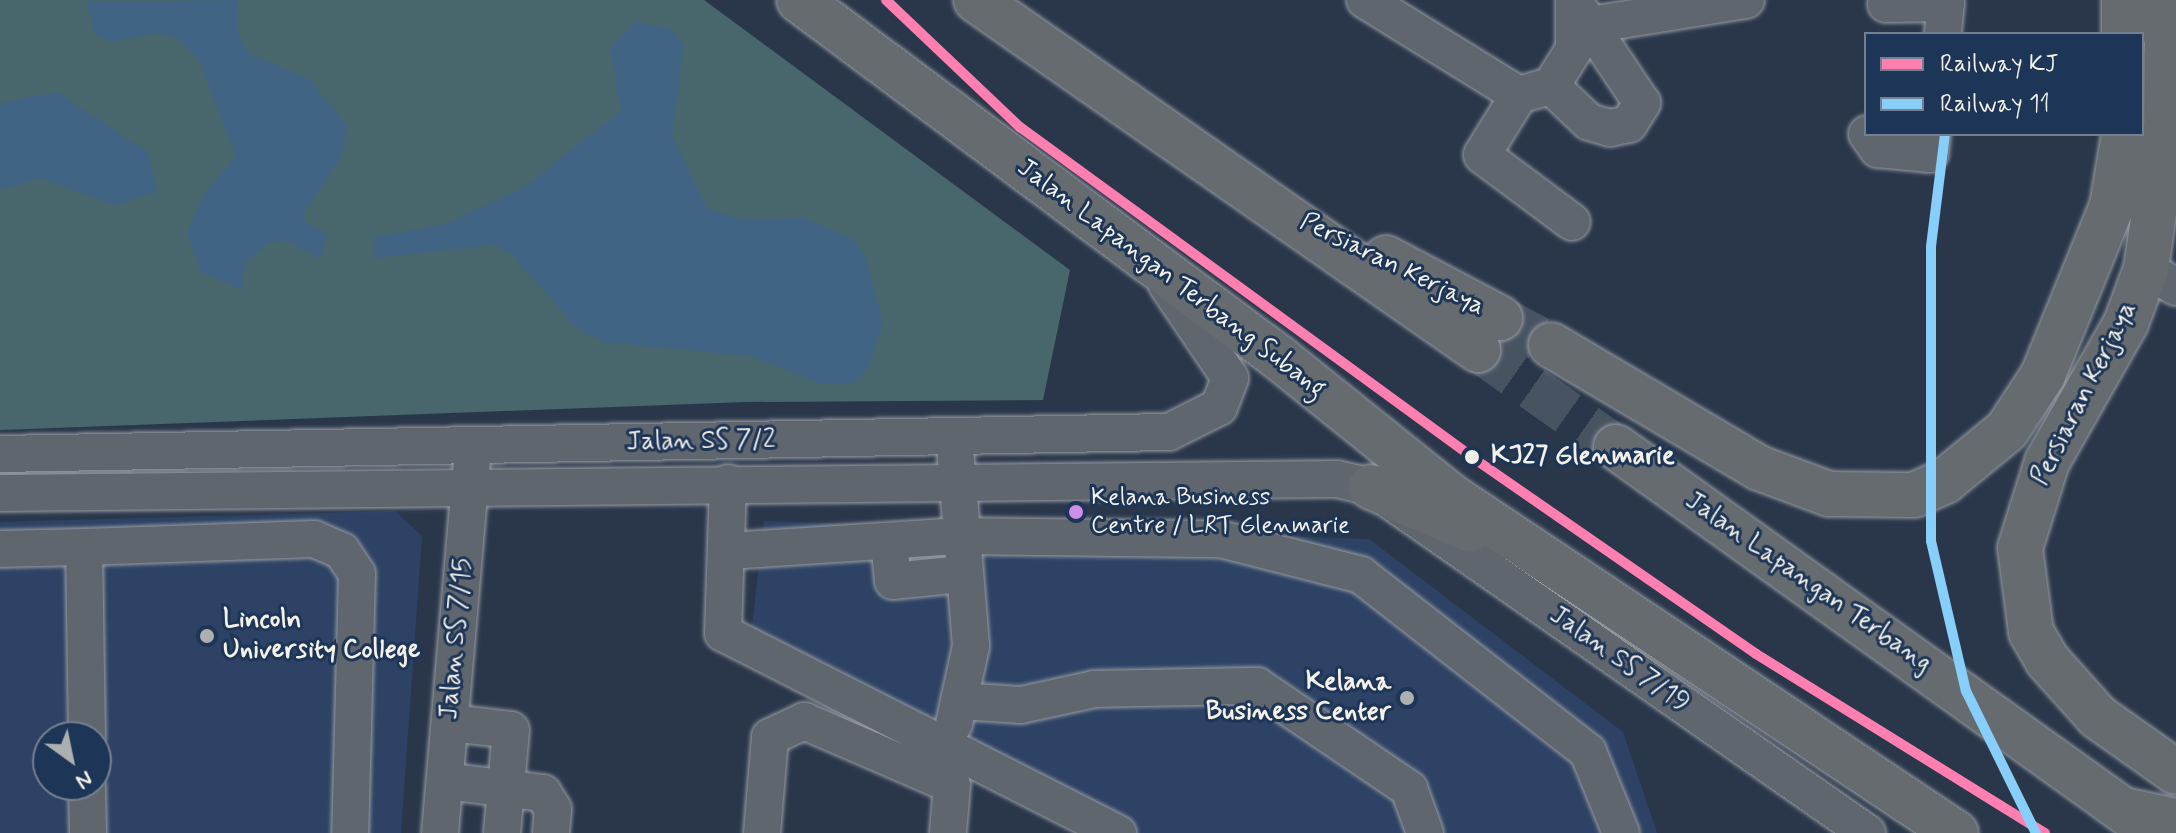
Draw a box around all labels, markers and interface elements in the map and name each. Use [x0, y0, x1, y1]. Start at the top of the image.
legend [1864, 32, 2144, 136]
text: Railway KJ [1940, 49, 2058, 80]
text: Railway 11 [1940, 89, 2050, 120]
street label: Jalan Lapangan Terbang Subang [1012, 154, 1330, 404]
street label: Persiaran Kerjaya [1294, 207, 1490, 323]
street label: Persiaran Kerjaya [2025, 297, 2145, 491]
street label: Jalan SS 7/2 [626, 425, 776, 459]
place label: KJ27 Glenmarie [1491, 441, 1675, 473]
marker: KJ27 Glenmarie [1460, 445, 1484, 469]
place label: Kelana Business Centre / LRT Glenmarie [1091, 484, 1350, 540]
street label: Jalan Lapangan Terbang [1684, 489, 1932, 677]
marker: Kelana Business Centre / LRT Glenmarie [1068, 504, 1084, 520]
street label: Jalan SS 7/15 [434, 557, 480, 721]
street label: Jalan SS 7/19 [1543, 600, 1695, 720]
place label: Lincoln University College [223, 605, 420, 666]
marker: Lincoln University College [198, 627, 216, 645]
place label: Kelana Business Center [1201, 667, 1391, 728]
marker: Kelana Business Center [1398, 689, 1416, 707]
north arrow [32, 721, 112, 801]
text: N [70, 764, 98, 795]

